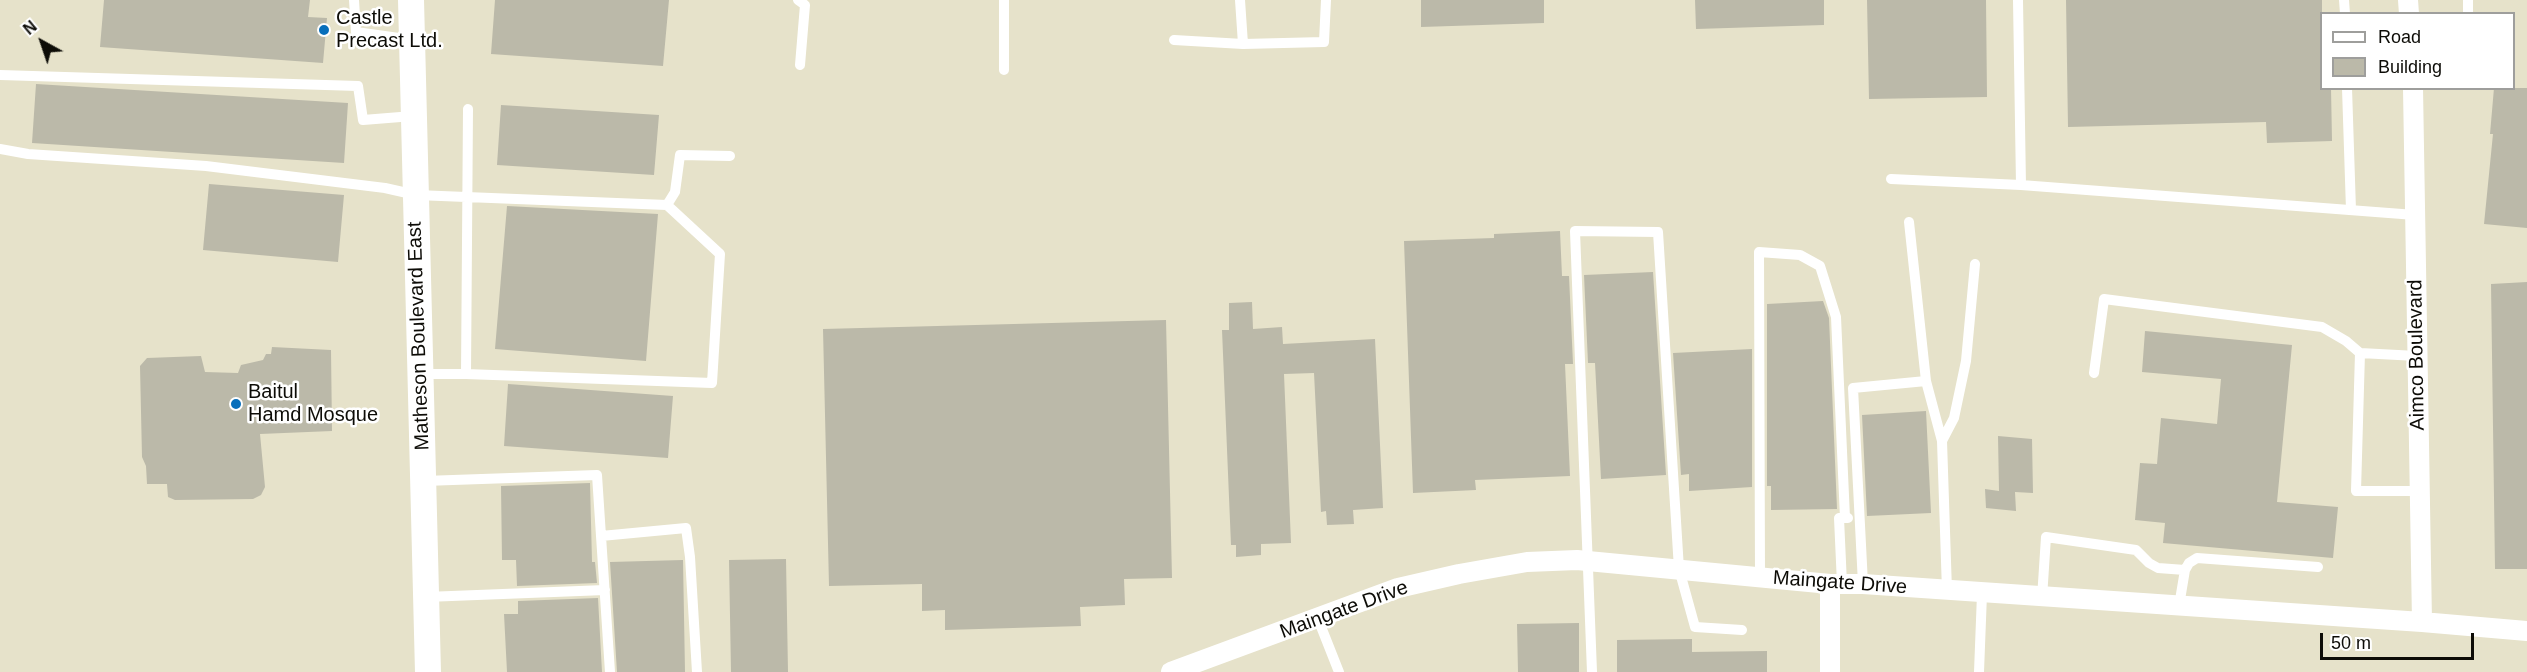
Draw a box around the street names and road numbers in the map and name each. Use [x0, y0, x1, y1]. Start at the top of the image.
street label: Matheson Boulevard East [403, 221, 435, 451]
street label: Aimco Boulevard [2404, 279, 2430, 431]
street label: Maingate Drive [1772, 566, 1908, 600]
street label: Maingate Drive [1277, 576, 1411, 644]

